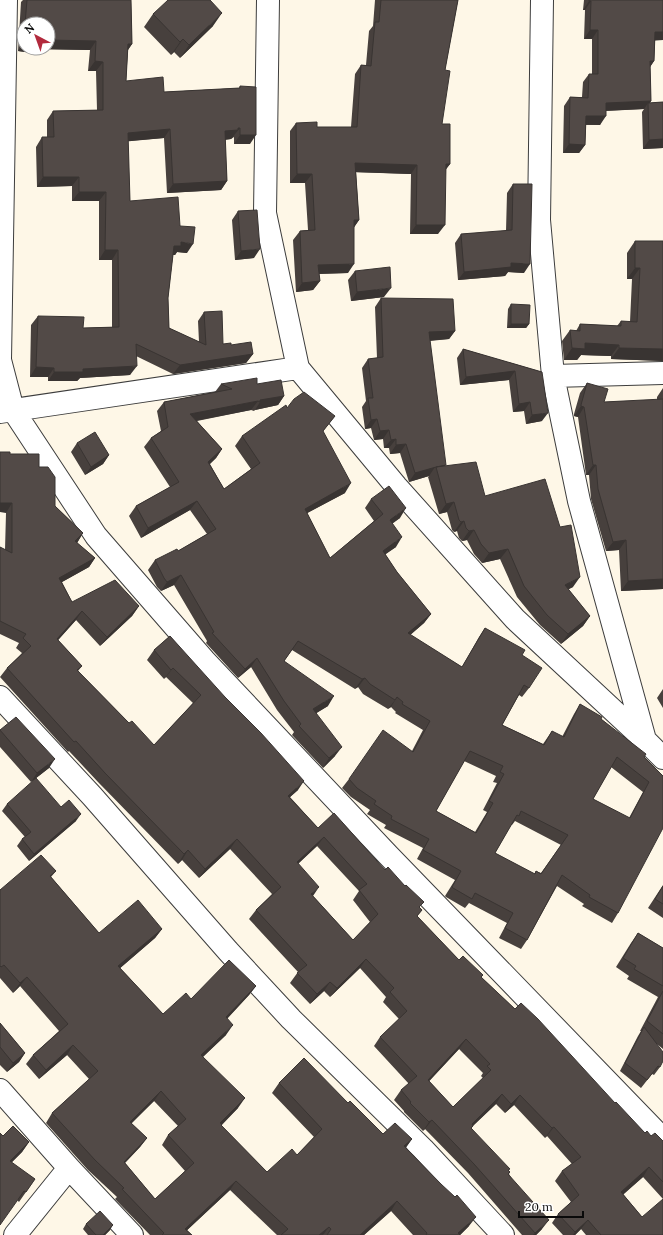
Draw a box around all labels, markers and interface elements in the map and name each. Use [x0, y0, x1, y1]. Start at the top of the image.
north arrow [16, 16, 56, 56]
text: N [22, 20, 38, 37]
scale bar [519, 1193, 583, 1219]
text: 20 m [525, 1199, 553, 1214]

